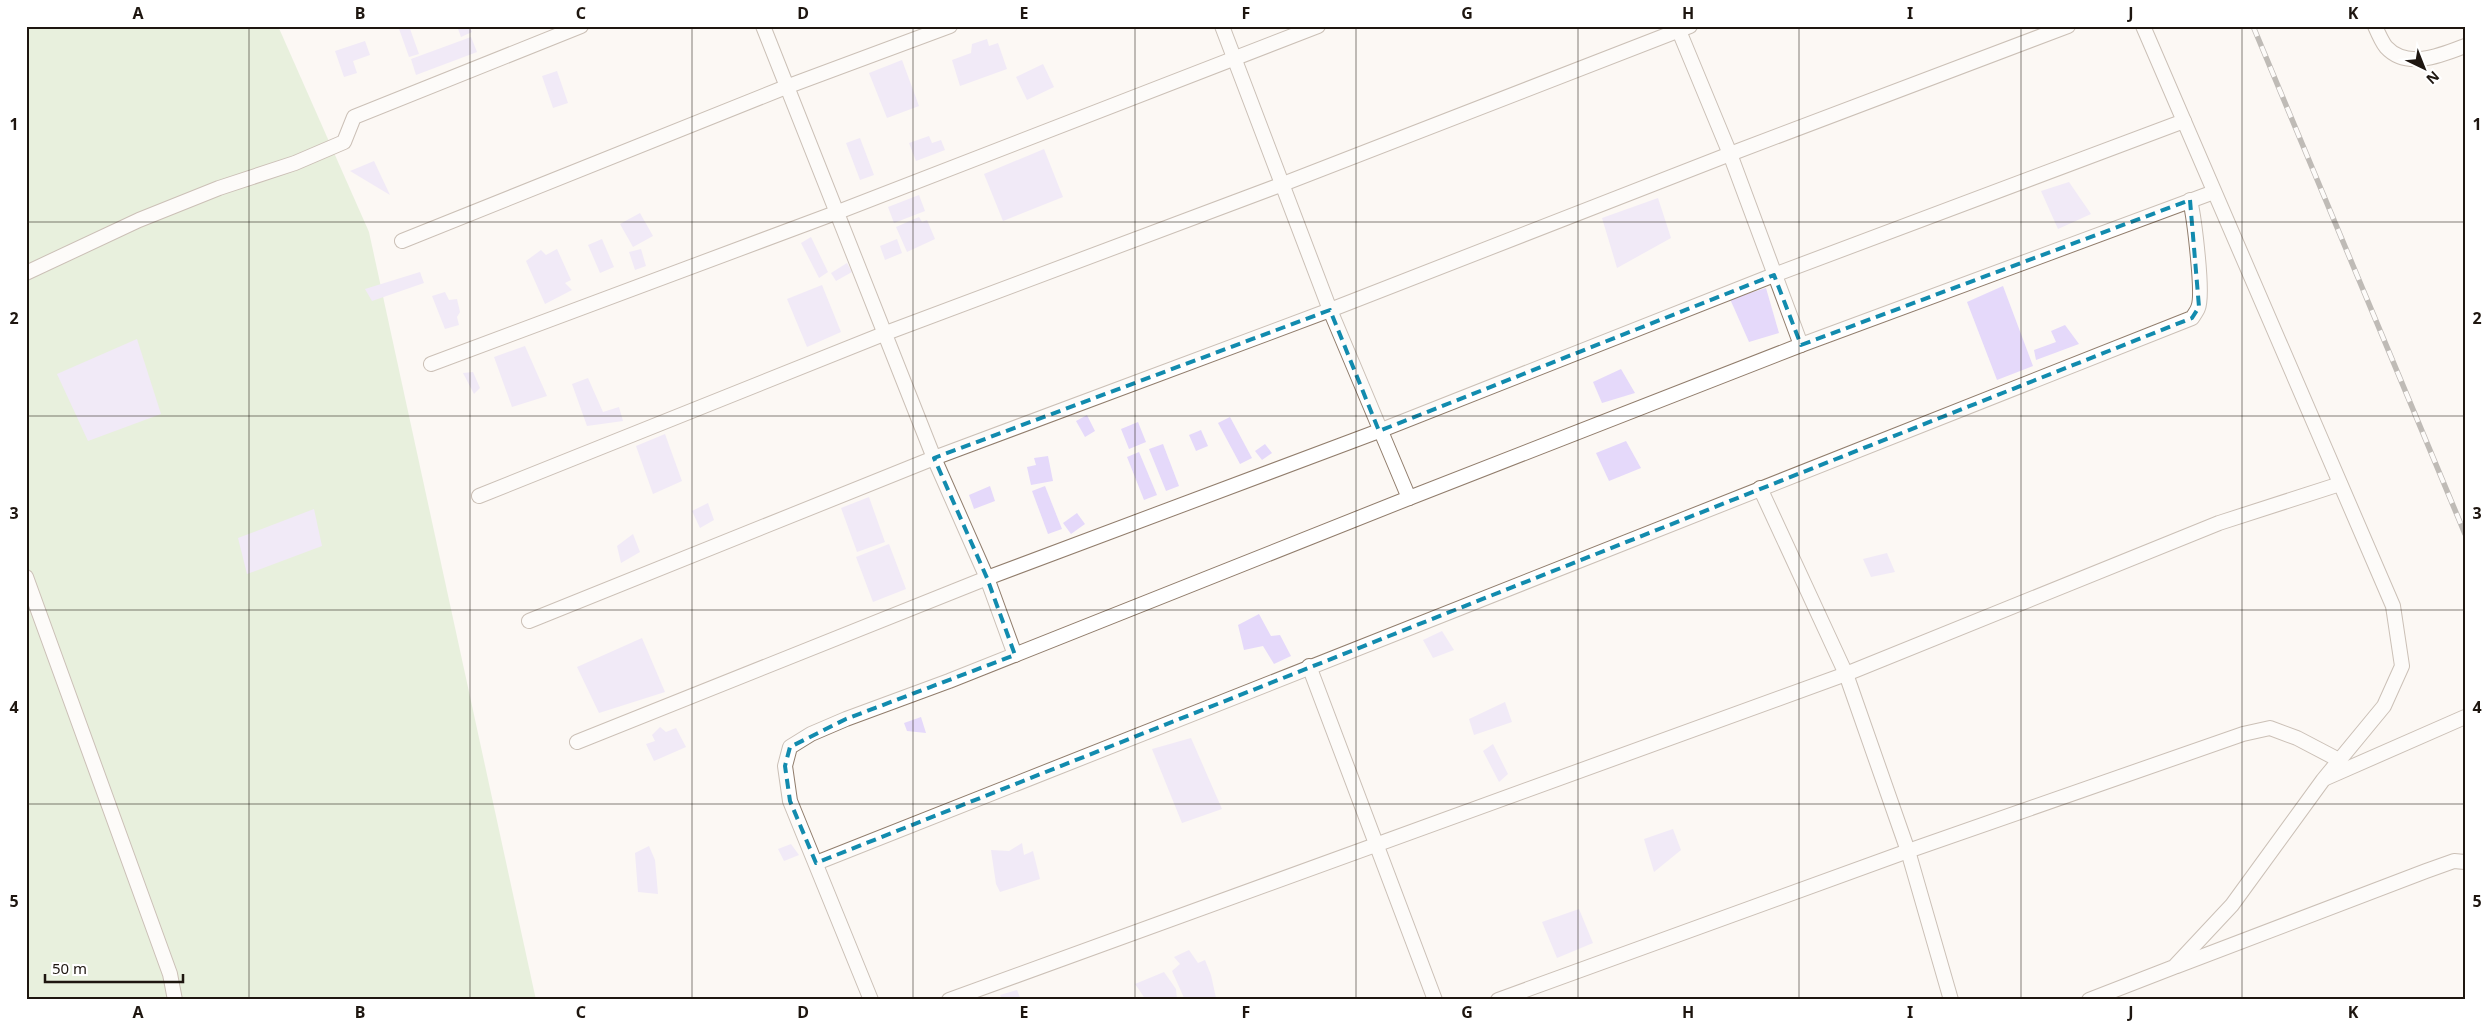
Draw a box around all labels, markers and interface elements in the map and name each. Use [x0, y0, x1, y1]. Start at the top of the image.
text: A [132, 2, 144, 24]
text: B [355, 2, 365, 24]
text: C [576, 2, 586, 24]
text: D [797, 2, 809, 24]
text: E [1020, 2, 1029, 24]
text: F [1242, 2, 1250, 24]
text: G [1461, 2, 1473, 24]
text: H [1682, 2, 1694, 24]
text: I [1907, 2, 1913, 24]
text: J [2126, 2, 2134, 24]
text: K [2348, 2, 2359, 24]
north arrow [2398, 42, 2448, 92]
text: N [2423, 67, 2444, 89]
text: 1 [9, 113, 19, 135]
text: 1 [2472, 113, 2482, 135]
text: 2 [9, 307, 19, 329]
text: 2 [2472, 307, 2482, 329]
text: 3 [9, 502, 19, 524]
text: 3 [2472, 502, 2482, 524]
text: 4 [9, 696, 19, 718]
text: 4 [2472, 696, 2482, 718]
text: 5 [9, 890, 19, 912]
text: 5 [2472, 890, 2482, 912]
scale bar [45, 951, 182, 983]
text: 50 m [52, 958, 87, 978]
text: A [132, 1001, 144, 1023]
text: B [355, 1001, 365, 1023]
text: C [576, 1001, 586, 1023]
text: D [797, 1001, 809, 1023]
text: E [1020, 1001, 1029, 1023]
text: F [1242, 1001, 1250, 1023]
text: G [1461, 1001, 1473, 1023]
text: H [1682, 1001, 1694, 1023]
text: I [1907, 1001, 1913, 1023]
text: J [2126, 1001, 2134, 1023]
text: K [2348, 1001, 2359, 1023]

